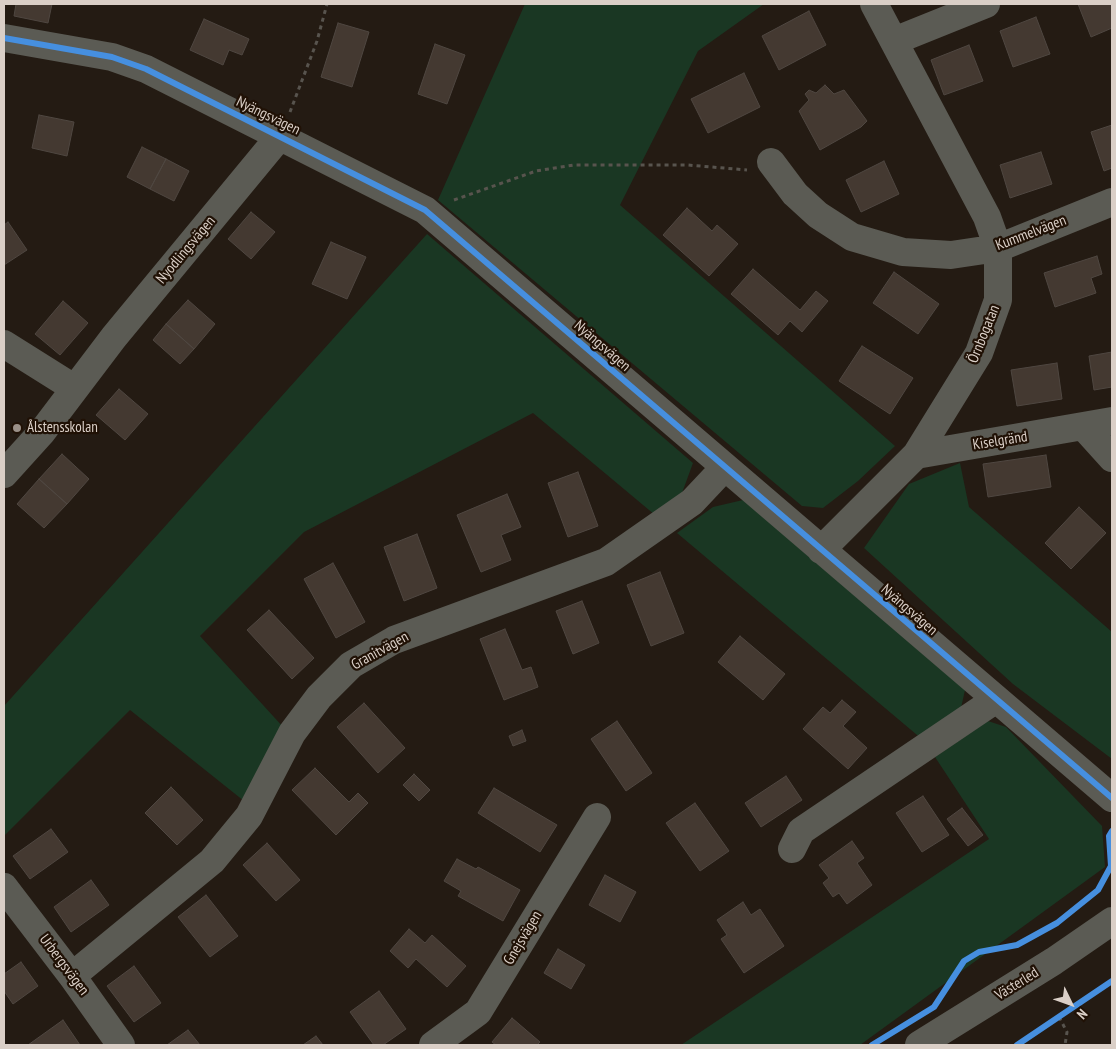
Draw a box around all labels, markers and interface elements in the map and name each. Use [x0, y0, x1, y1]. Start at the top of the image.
street label: Nyängsvägen [233, 93, 303, 139]
street label: Kummelvägen [993, 211, 1069, 255]
street label: Nyodlingsvägen [153, 213, 219, 287]
street label: Örnbogatan [964, 302, 1004, 366]
street label: Nyängsvägen [570, 317, 634, 375]
place label: Ålstensskolan [27, 419, 98, 437]
marker: Ålstensskolan [11, 422, 23, 434]
street label: Kiselgränd [971, 428, 1029, 454]
street label: Nyängsvägen [877, 581, 941, 639]
street label: Granitvägen [348, 628, 412, 674]
street label: Gnejsvägen [500, 908, 546, 968]
street label: Urbergsvägen [35, 931, 93, 999]
street label: Västerled [992, 964, 1042, 1004]
north arrow [1046, 979, 1096, 1029]
text: N [1073, 1005, 1091, 1023]

